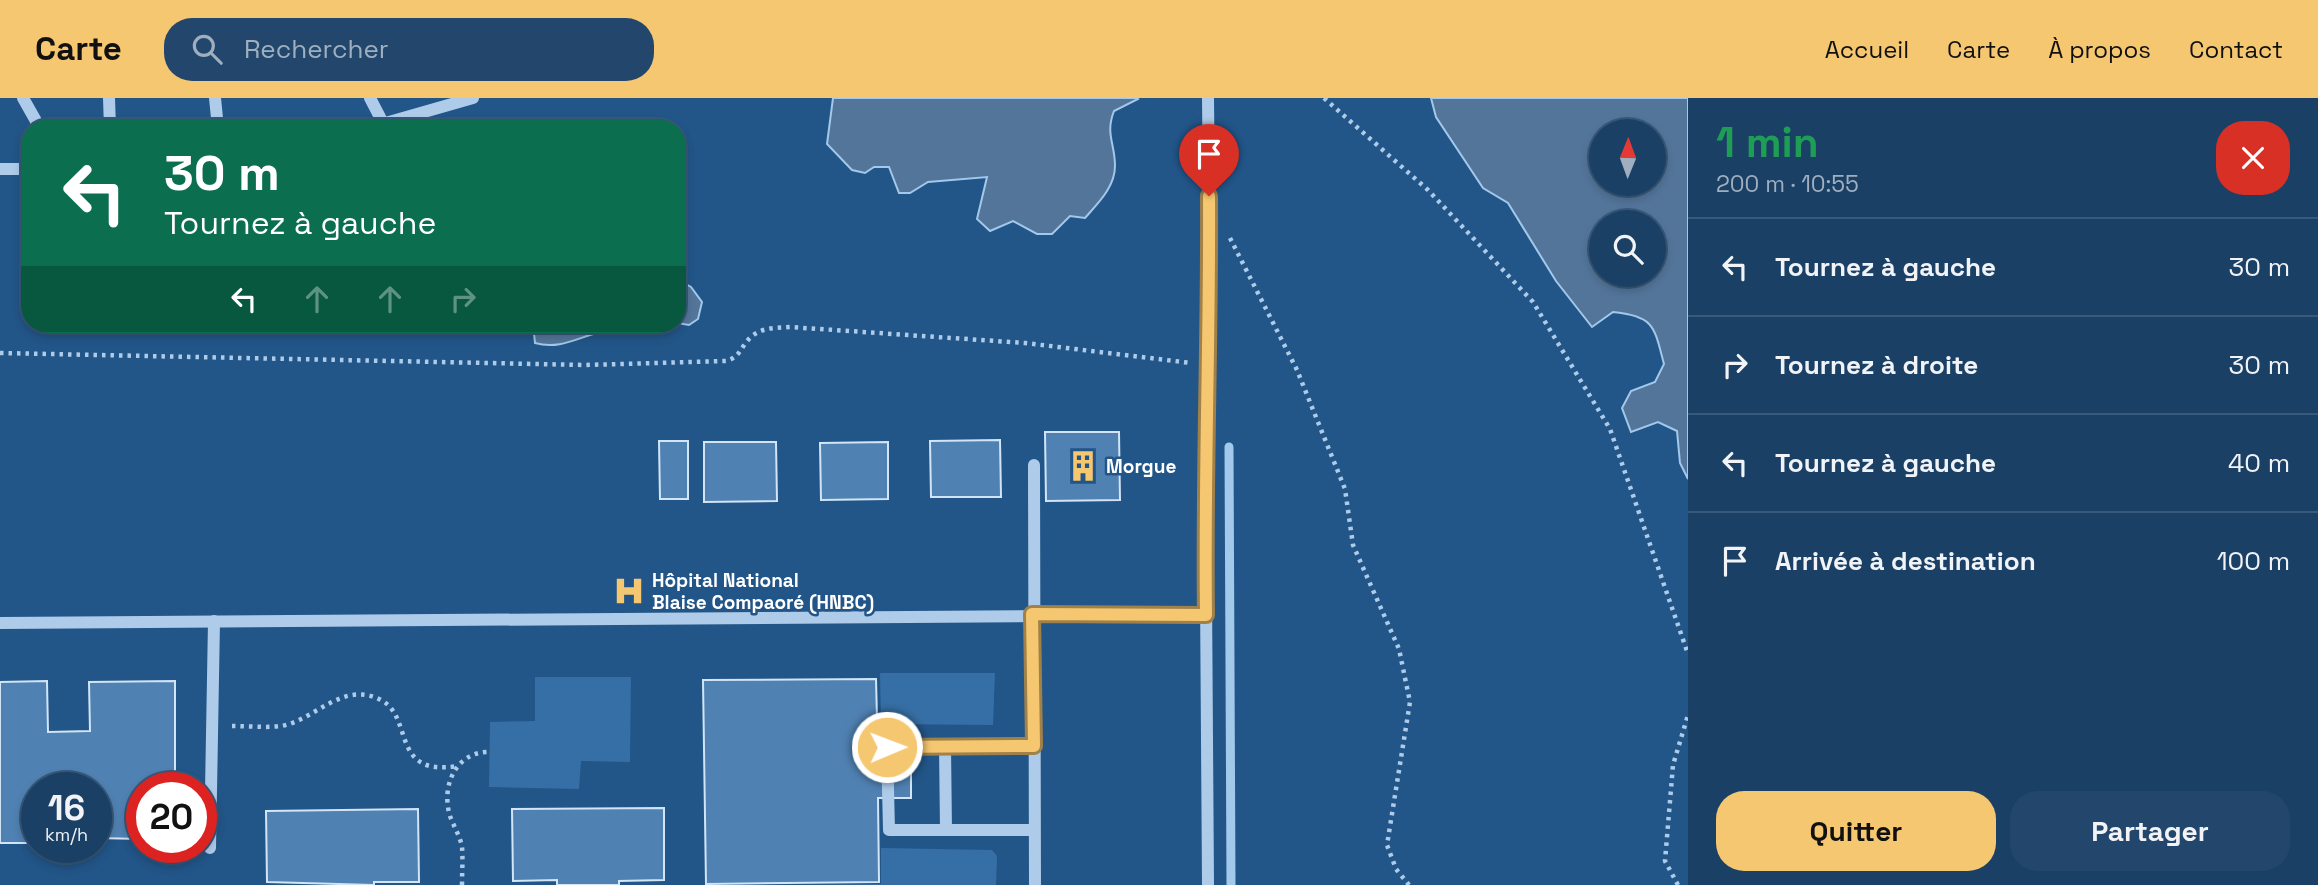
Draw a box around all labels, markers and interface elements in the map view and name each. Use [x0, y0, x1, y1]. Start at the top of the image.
search box [164, 18, 654, 81]
text: Carte [35, 28, 122, 70]
icon: search [188, 30, 226, 68]
text: Rechercher [244, 32, 389, 66]
text: Accueil [1825, 34, 1909, 65]
text: Carte [1947, 34, 2010, 65]
text: À propos [2048, 34, 2151, 65]
text: Contact [2189, 34, 2283, 65]
text: 1 min [1716, 116, 1819, 169]
north arrow [1589, 119, 1666, 196]
map controls [1589, 119, 1666, 287]
button: close [2216, 121, 2290, 195]
pin [1179, 124, 1239, 196]
icon: arrive [1190, 135, 1228, 173]
text: 30 m [164, 142, 280, 204]
icon: left [49, 147, 140, 238]
text: 200 m · 10:55 [1716, 169, 1859, 199]
text: Tournez à gauche [164, 203, 436, 243]
button: search [1589, 210, 1666, 287]
icon: left [1716, 248, 1754, 286]
text: Tournez à gauche [1775, 250, 1996, 284]
text: 30 m [2229, 250, 2290, 284]
icon: left [225, 280, 263, 318]
icon: ahead [298, 280, 336, 318]
icon: ahead [371, 280, 409, 318]
icon: right [444, 280, 482, 318]
icon: right [1716, 346, 1754, 384]
text: Tournez à droite [1775, 348, 1978, 382]
text: 30 m [2229, 348, 2290, 382]
icon: left [1716, 444, 1754, 482]
text: Tournez à gauche [1775, 446, 1996, 480]
text: 40 m [2228, 446, 2290, 480]
building icon: Morgue [1066, 449, 1100, 483]
place label: Morgue [1106, 454, 1176, 479]
icon: arrive [1716, 542, 1754, 580]
text: Arrivée à destination [1775, 544, 2036, 578]
text: 100 m [2217, 544, 2290, 578]
place label: Hôpital National Blaise Compaoré (HNBC) [652, 568, 874, 615]
hospital icon: Hôpital National Blaise Compaoré (HNBC) [612, 574, 646, 608]
position arrow [850, 710, 924, 784]
speed limit sign: 20 [126, 772, 217, 863]
text: 16 [48, 786, 85, 830]
button: Quitter [1716, 791, 1996, 871]
button: Partager [2010, 791, 2290, 871]
text: km/h [45, 823, 88, 846]

